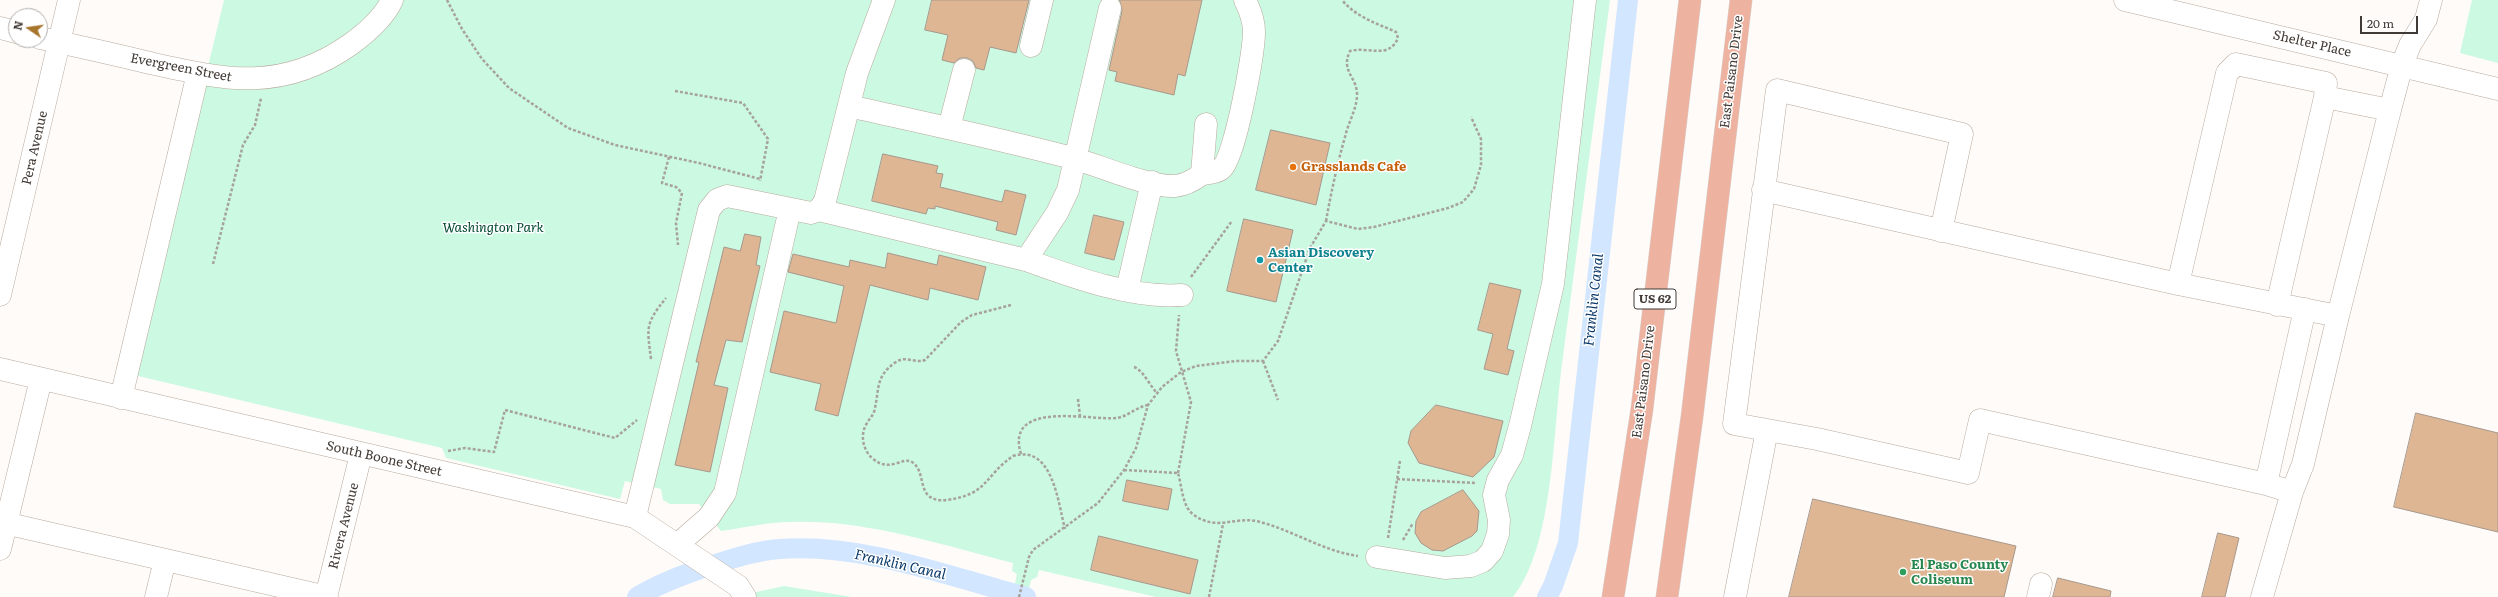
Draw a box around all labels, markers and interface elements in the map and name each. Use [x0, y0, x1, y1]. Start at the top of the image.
north arrow [8, 8, 48, 48]
scale bar [2362, 8, 2420, 34]
text: 20 m [2367, 14, 2394, 32]
street label: East Paisano Drive [1717, 15, 1747, 129]
text: N [8, 19, 26, 32]
street label: Shelter Place [2271, 27, 2353, 61]
street label: Evergreen Street [129, 51, 233, 85]
street label: Pera Avenue [19, 109, 51, 187]
place label: Grasslands Cafe [1301, 159, 1406, 175]
marker: Grasslands Cafe [1288, 162, 1298, 172]
park label: Washington Park [442, 220, 544, 236]
place label: Asian Discovery Center [1268, 245, 1374, 276]
water label: Franklin Canal [1581, 253, 1607, 347]
marker: Asian Discovery Center [1255, 255, 1265, 265]
road number: US 62 [1634, 289, 1676, 309]
street label: East Paisano Drive [1629, 325, 1659, 439]
street label: South Boone Street [325, 438, 443, 480]
street label: Rivera Avenue [326, 481, 362, 571]
water label: Franklin Canal [853, 546, 947, 584]
place label: El Paso County Coliseum [1911, 557, 2008, 588]
marker: El Paso County Coliseum [1898, 567, 1908, 577]

